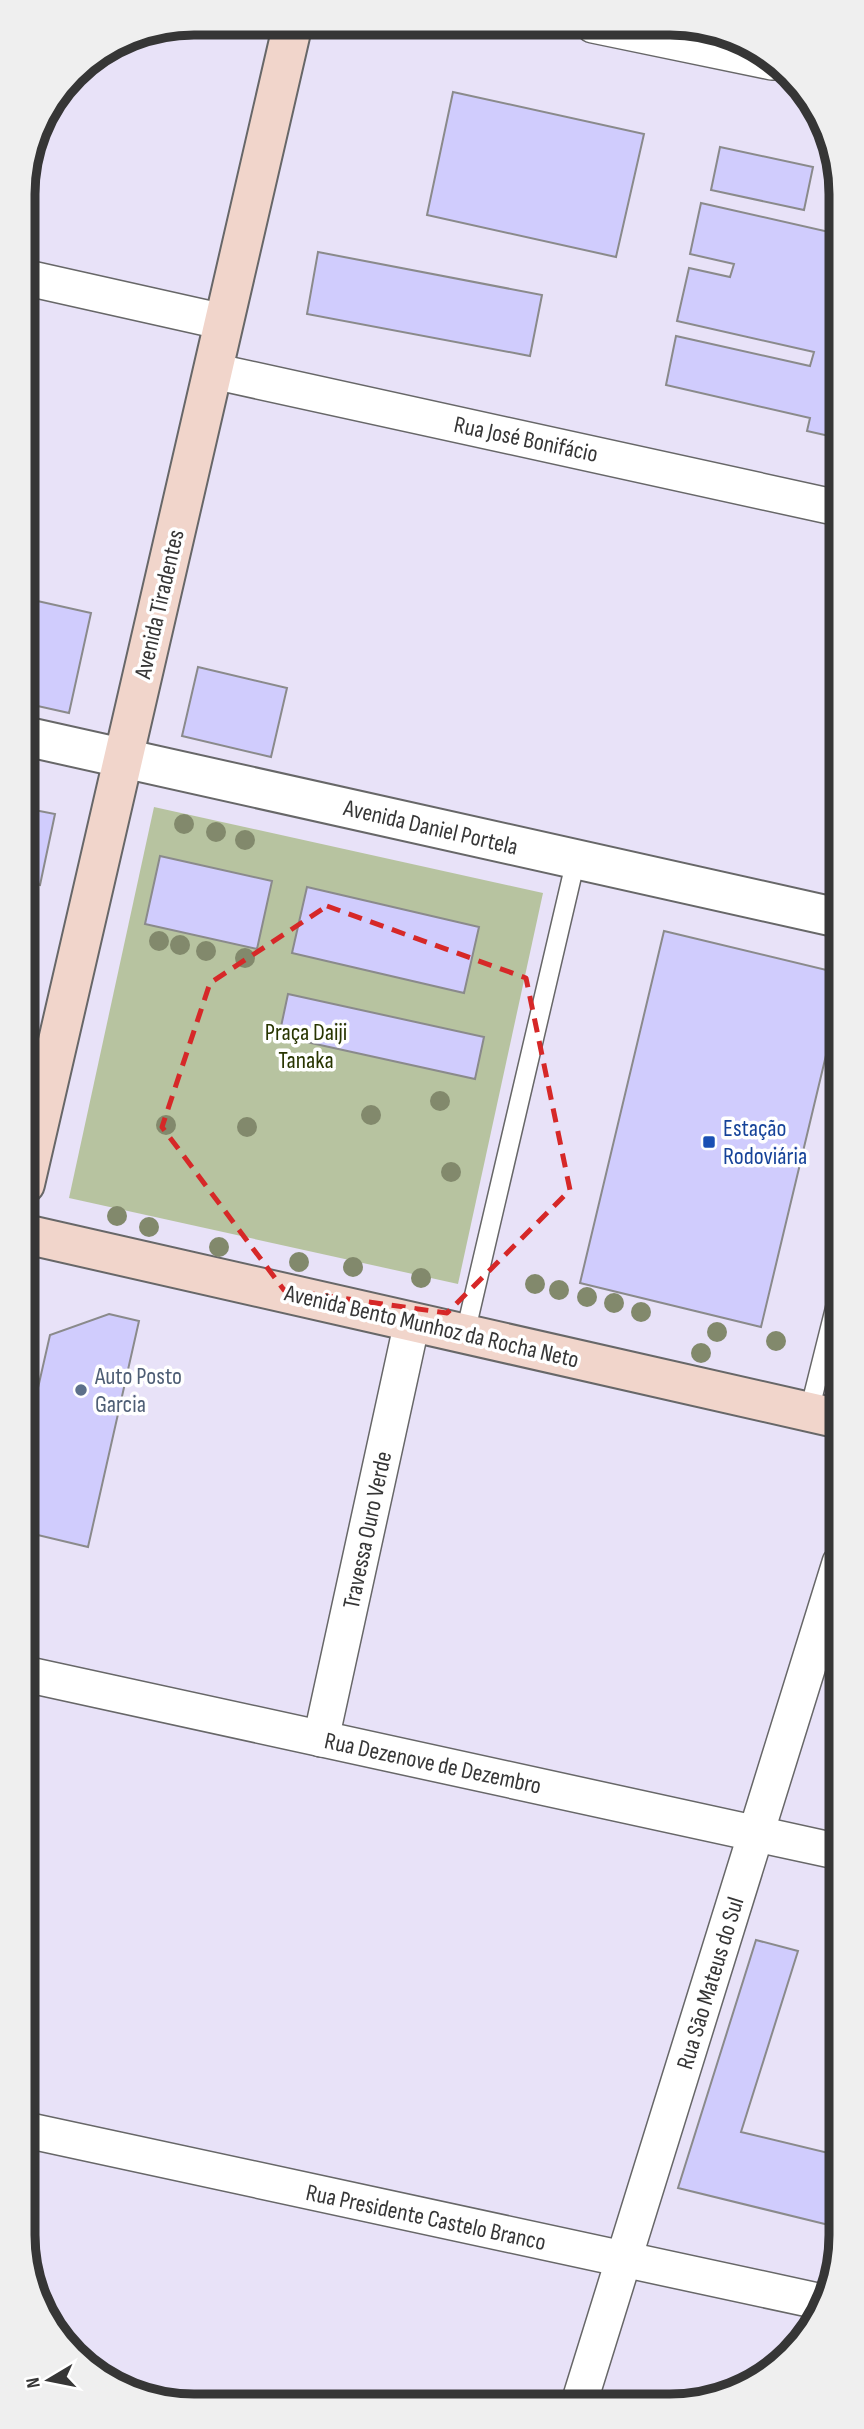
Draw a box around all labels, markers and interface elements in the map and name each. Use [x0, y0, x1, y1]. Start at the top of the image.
street label: Rua José Bonifácio [451, 410, 601, 469]
street label: Avenida Tiradentes [128, 527, 191, 682]
street label: Avenida Daniel Portela [340, 793, 521, 862]
park label: Praça Daiji Tanaka [265, 1018, 347, 1075]
place label: Estação Rodoviária [723, 1114, 807, 1171]
marker: Estação Rodoviária [701, 1134, 717, 1150]
street label: Avenida Bento Munhoz da Rocha Neto [281, 1278, 582, 1374]
place label: Auto Posto Garcia [94, 1362, 182, 1419]
marker: Auto Posto Garcia [73, 1382, 89, 1398]
street label: Travessa Ouro Verde [337, 1449, 398, 1611]
street label: Rua Dezenove de Dezembro [322, 1726, 544, 1801]
street label: Rua São Mateus do Sul [670, 1893, 750, 2073]
street label: Rua Presidente Castelo Branco [303, 2178, 548, 2257]
north arrow [14, 2345, 84, 2415]
text: N [22, 2376, 46, 2390]

